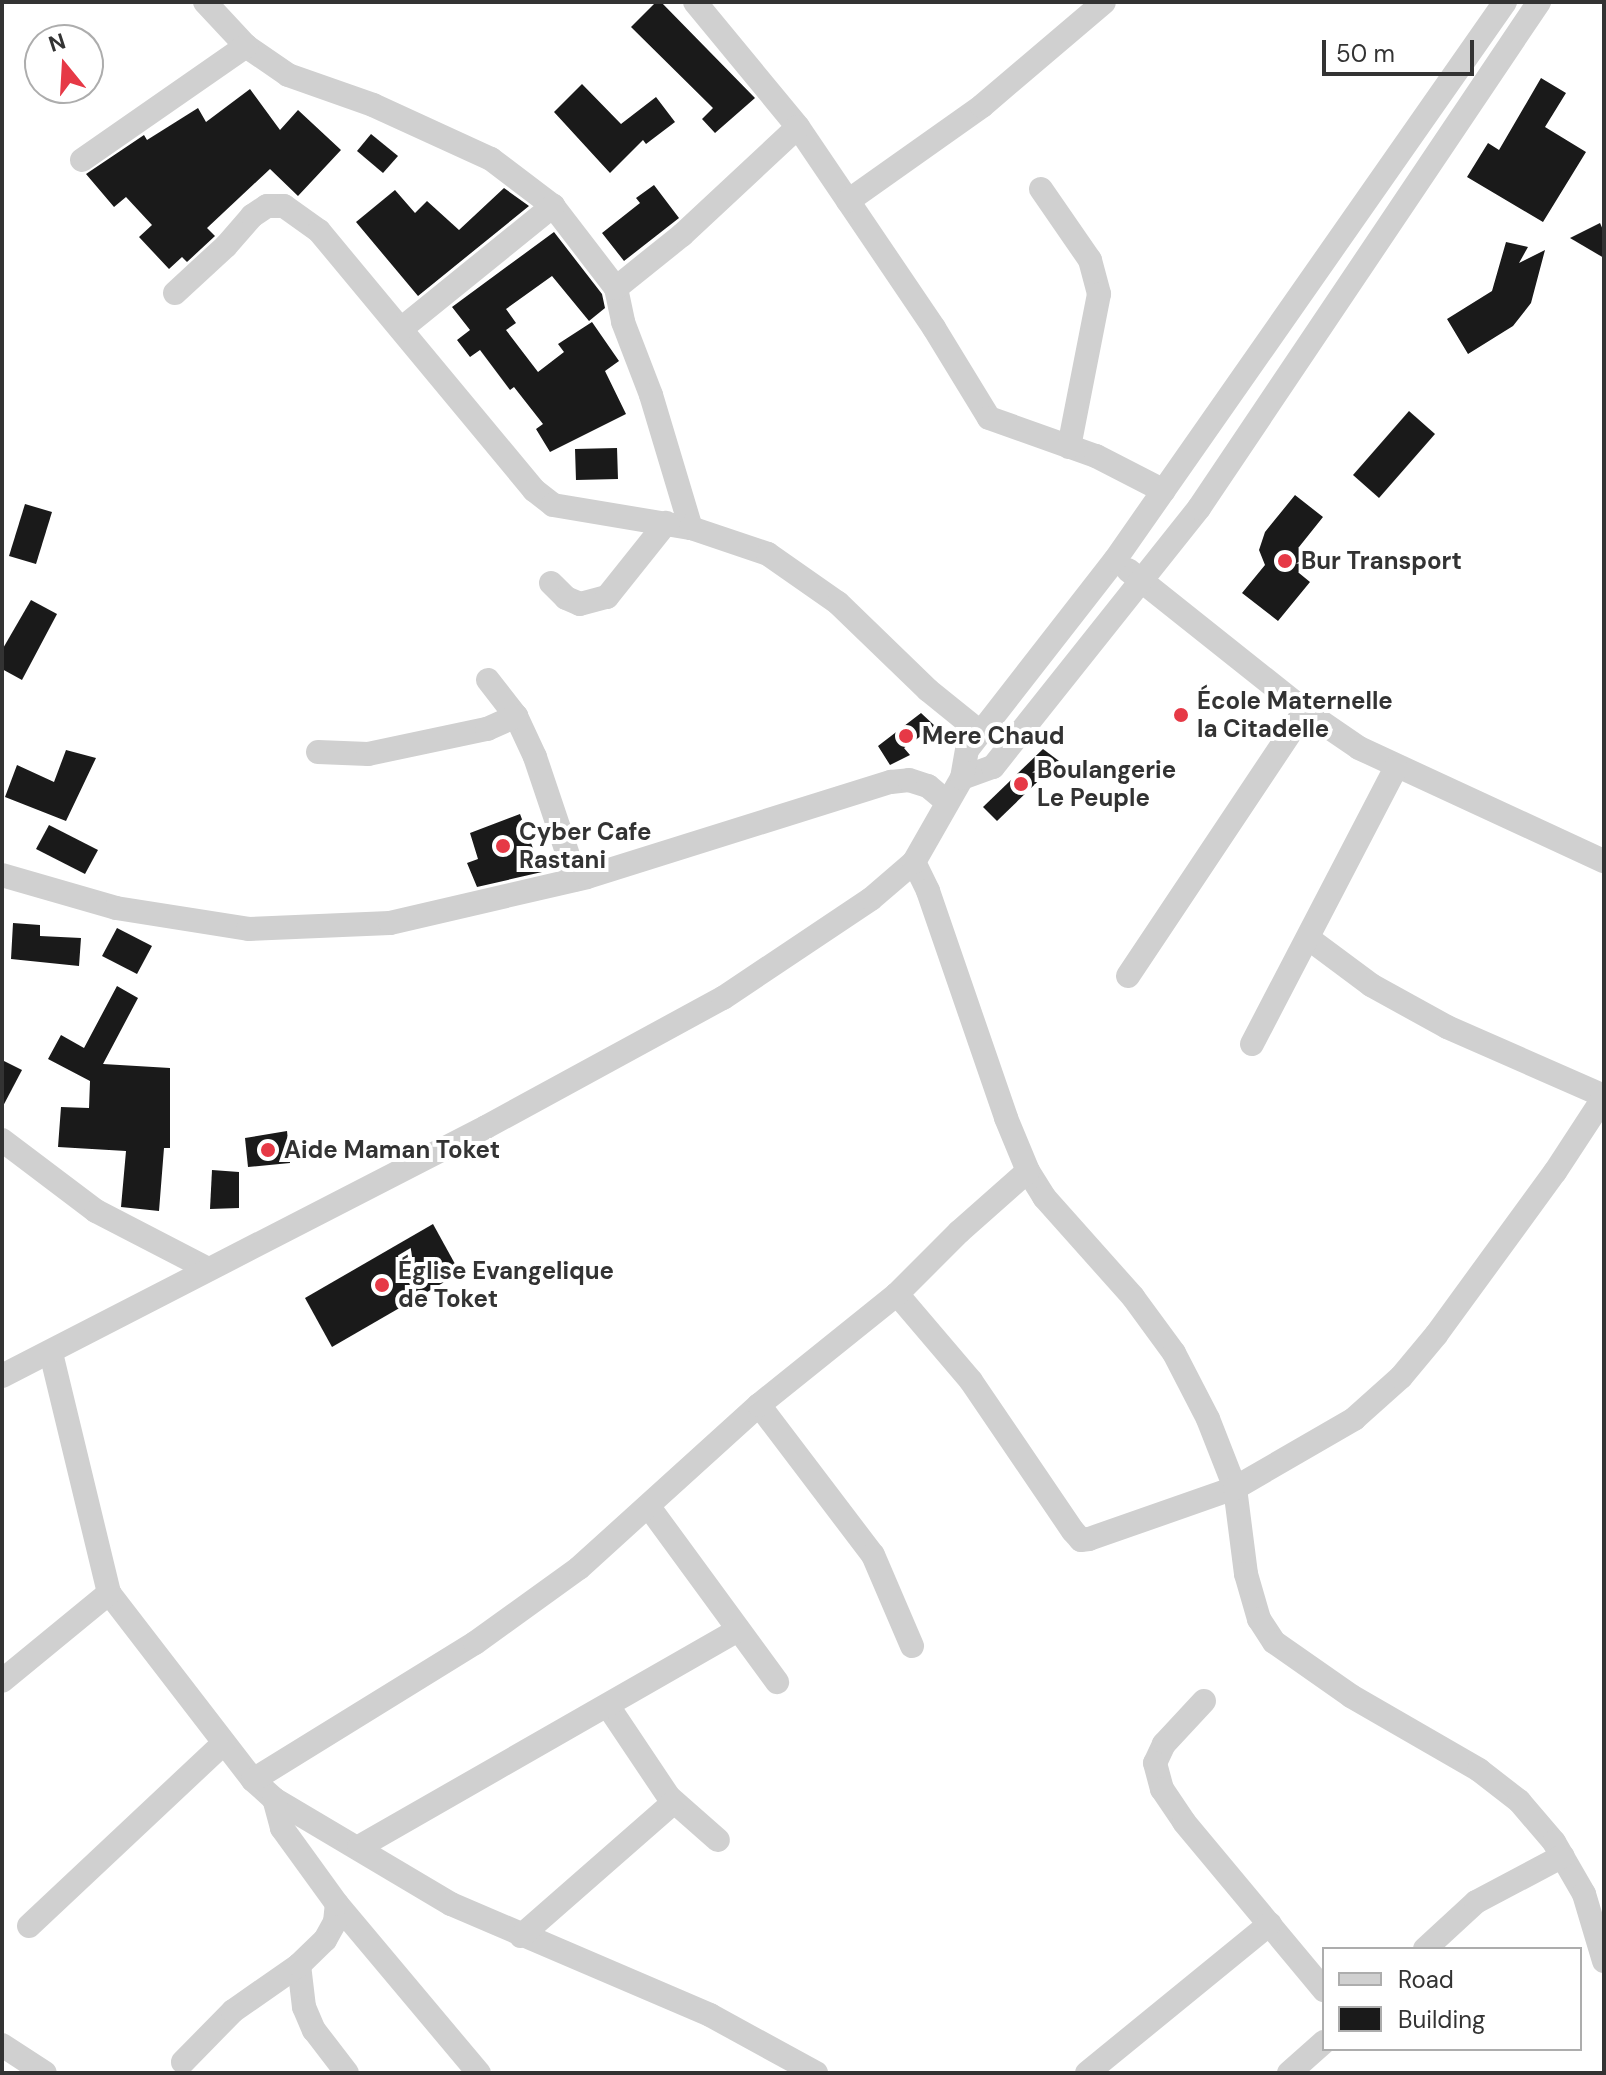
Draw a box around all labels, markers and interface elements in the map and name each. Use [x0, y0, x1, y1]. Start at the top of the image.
north arrow [24, 24, 104, 104]
scale bar [1326, 24, 1478, 74]
text: N [45, 26, 69, 59]
text: 50 m [1336, 38, 1395, 69]
place label: Bur Transport [1301, 547, 1462, 575]
marker: Bur Transport [1276, 552, 1294, 570]
place label: École Maternelle la Citadelle [1197, 687, 1393, 743]
marker: École Maternelle la Citadelle [1172, 706, 1190, 724]
place label: Mere Chaud [922, 722, 1065, 750]
marker: Mere Chaud [897, 727, 915, 745]
place label: Boulangerie Le Peuple [1037, 756, 1176, 812]
marker: Boulangerie Le Peuple [1012, 775, 1030, 793]
place label: Cyber Cafe Rastani [519, 818, 651, 874]
marker: Cyber Cafe Rastani [494, 837, 512, 855]
place label: Aide Maman Toket [284, 1136, 500, 1164]
marker: Aide Maman Toket [259, 1141, 277, 1159]
place label: Église Evangelique de Toket [398, 1257, 614, 1313]
marker: Église Evangelique de Toket [373, 1276, 391, 1294]
legend [1322, 1947, 1582, 2051]
text: Road [1398, 1964, 1454, 1995]
text: Building [1398, 2004, 1485, 2035]

